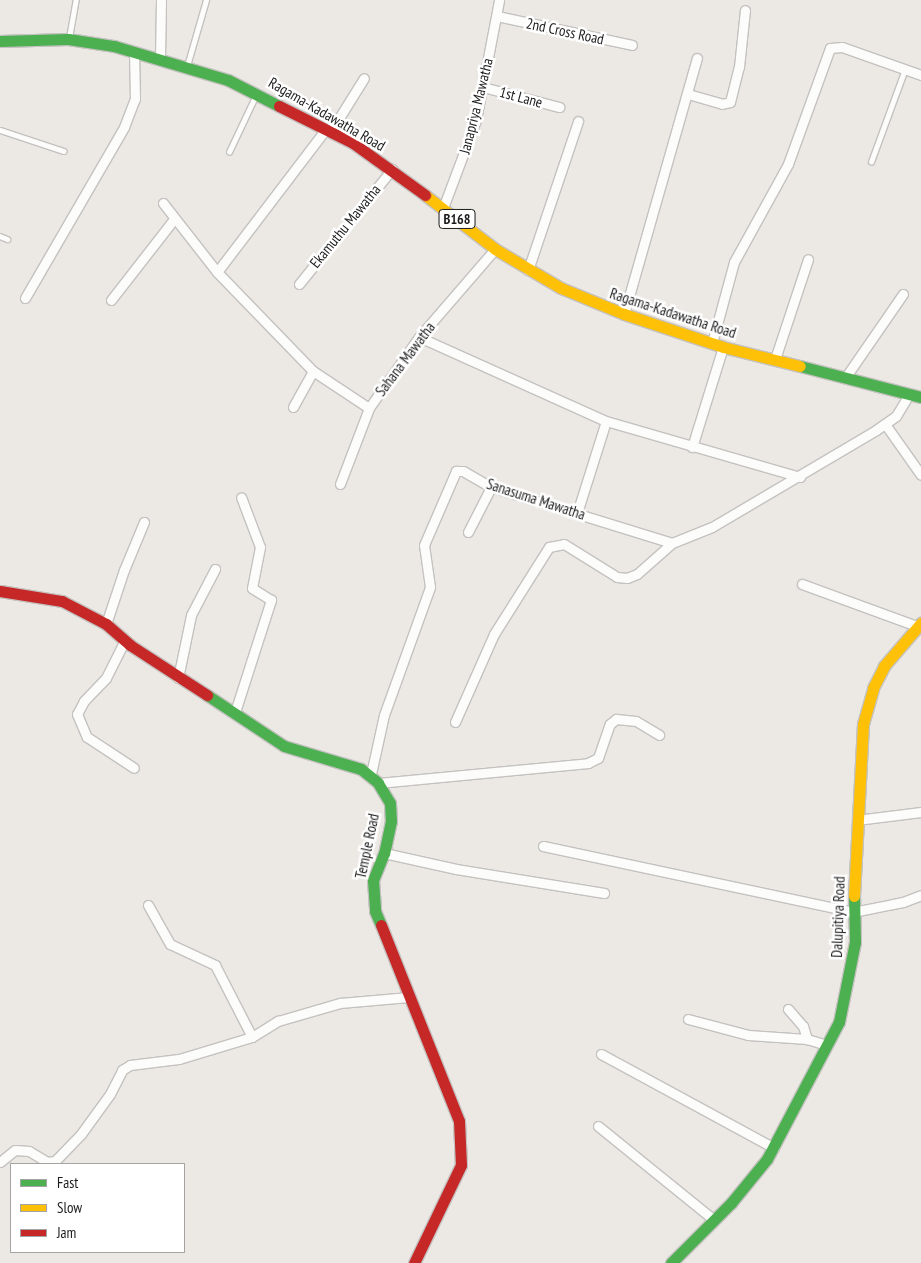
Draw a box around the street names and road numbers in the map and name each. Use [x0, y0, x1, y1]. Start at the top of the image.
street label: 2nd Cross Road [524, 14, 606, 48]
street label: Janapriya Mawatha [455, 56, 497, 156]
street label: Ragama-Kadawatha Road [265, 73, 389, 155]
street label: 1st Lane [497, 83, 545, 111]
street label: Ekamuthu Mawatha [306, 181, 384, 271]
road number: B168 [438, 208, 476, 230]
street label: Ragama-Kadawatha Road [608, 284, 738, 342]
street label: Sahana Mawatha [371, 318, 439, 400]
street label: Sanasuma Mawatha [484, 475, 588, 523]
street label: Temple Road [351, 812, 383, 880]
street label: Dalupitiya Road [828, 876, 848, 958]

